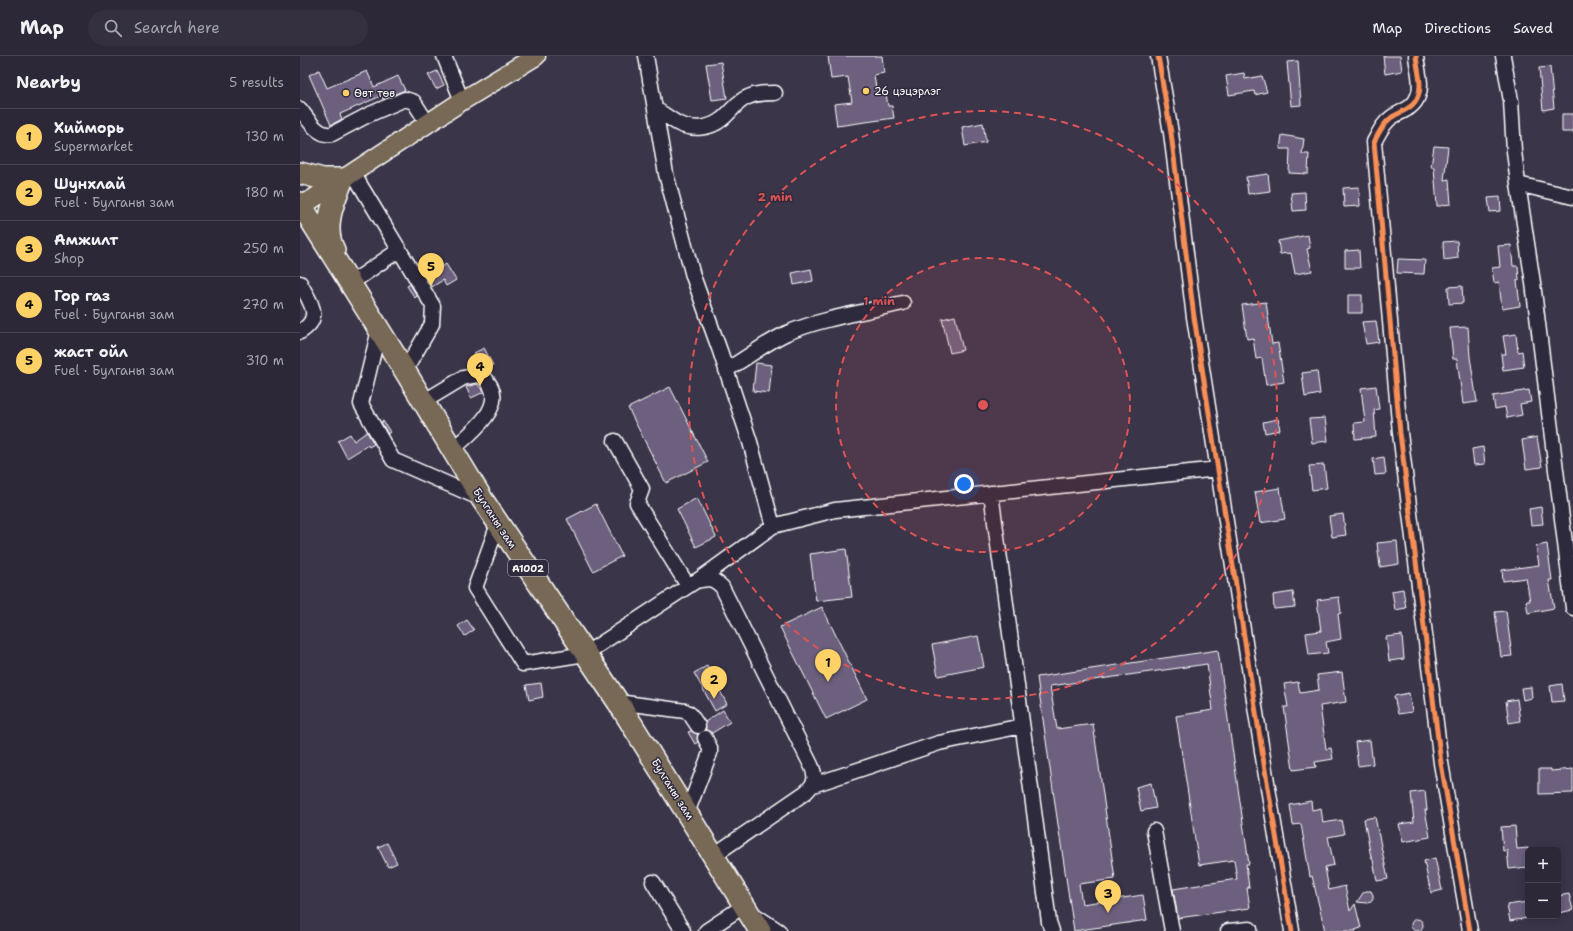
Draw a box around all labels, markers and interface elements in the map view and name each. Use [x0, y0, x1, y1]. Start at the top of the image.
search box [88, 10, 368, 46]
text: Map [20, 15, 64, 40]
icon: search [102, 17, 124, 39]
text: Search here [134, 18, 220, 38]
text: Map [1373, 19, 1403, 37]
text: Directions [1425, 19, 1491, 37]
text: Saved [1513, 19, 1553, 37]
text: Nearby [16, 71, 81, 93]
text: 5 results [229, 74, 284, 91]
place label: 26 цэцэрлэг [874, 84, 941, 99]
place label: Өвт төв [354, 86, 395, 101]
marker: 26 цэцэрлэг [861, 86, 871, 96]
marker: Өвт төв [341, 88, 351, 98]
text: Хийморь [54, 118, 124, 138]
text: 1 [26, 128, 32, 145]
text: 130 m [246, 128, 284, 145]
text: Supermarket [54, 138, 133, 155]
text: Шунхлай [54, 174, 126, 194]
text: 2 [24, 184, 34, 201]
text: 180 m [245, 184, 284, 201]
text: 2 min [758, 189, 793, 205]
text: Fuel · Булганы зам [54, 194, 174, 211]
text: Амжилт [54, 230, 118, 250]
text: 3 [24, 240, 34, 257]
text: 250 m [243, 240, 284, 257]
text: Shop [54, 250, 84, 267]
pin: 5 [418, 253, 444, 286]
text: Гор газ [54, 286, 110, 306]
text: 1 min [863, 293, 895, 309]
text: 4 [24, 296, 34, 313]
text: 270 m [242, 296, 284, 313]
text: Fuel · Булганы зам [54, 306, 174, 323]
text: жаст ойл [54, 342, 128, 362]
text: 5 [25, 352, 33, 369]
text: 310 m [246, 352, 284, 369]
pin: 4 [467, 353, 493, 386]
text: Fuel · Булганы зам [54, 362, 174, 379]
centre of rings [976, 398, 990, 412]
your location [954, 474, 974, 494]
street label: Булганы зам [469, 485, 520, 552]
road number: A1002 [508, 560, 548, 576]
pin: 1 [815, 649, 841, 682]
pin: 2 [701, 666, 727, 699]
street label: Булганы зам [648, 756, 698, 823]
map controls [1525, 847, 1561, 919]
button: + [1525, 847, 1561, 883]
pin: 3 [1095, 880, 1121, 913]
button: − [1525, 883, 1561, 919]

